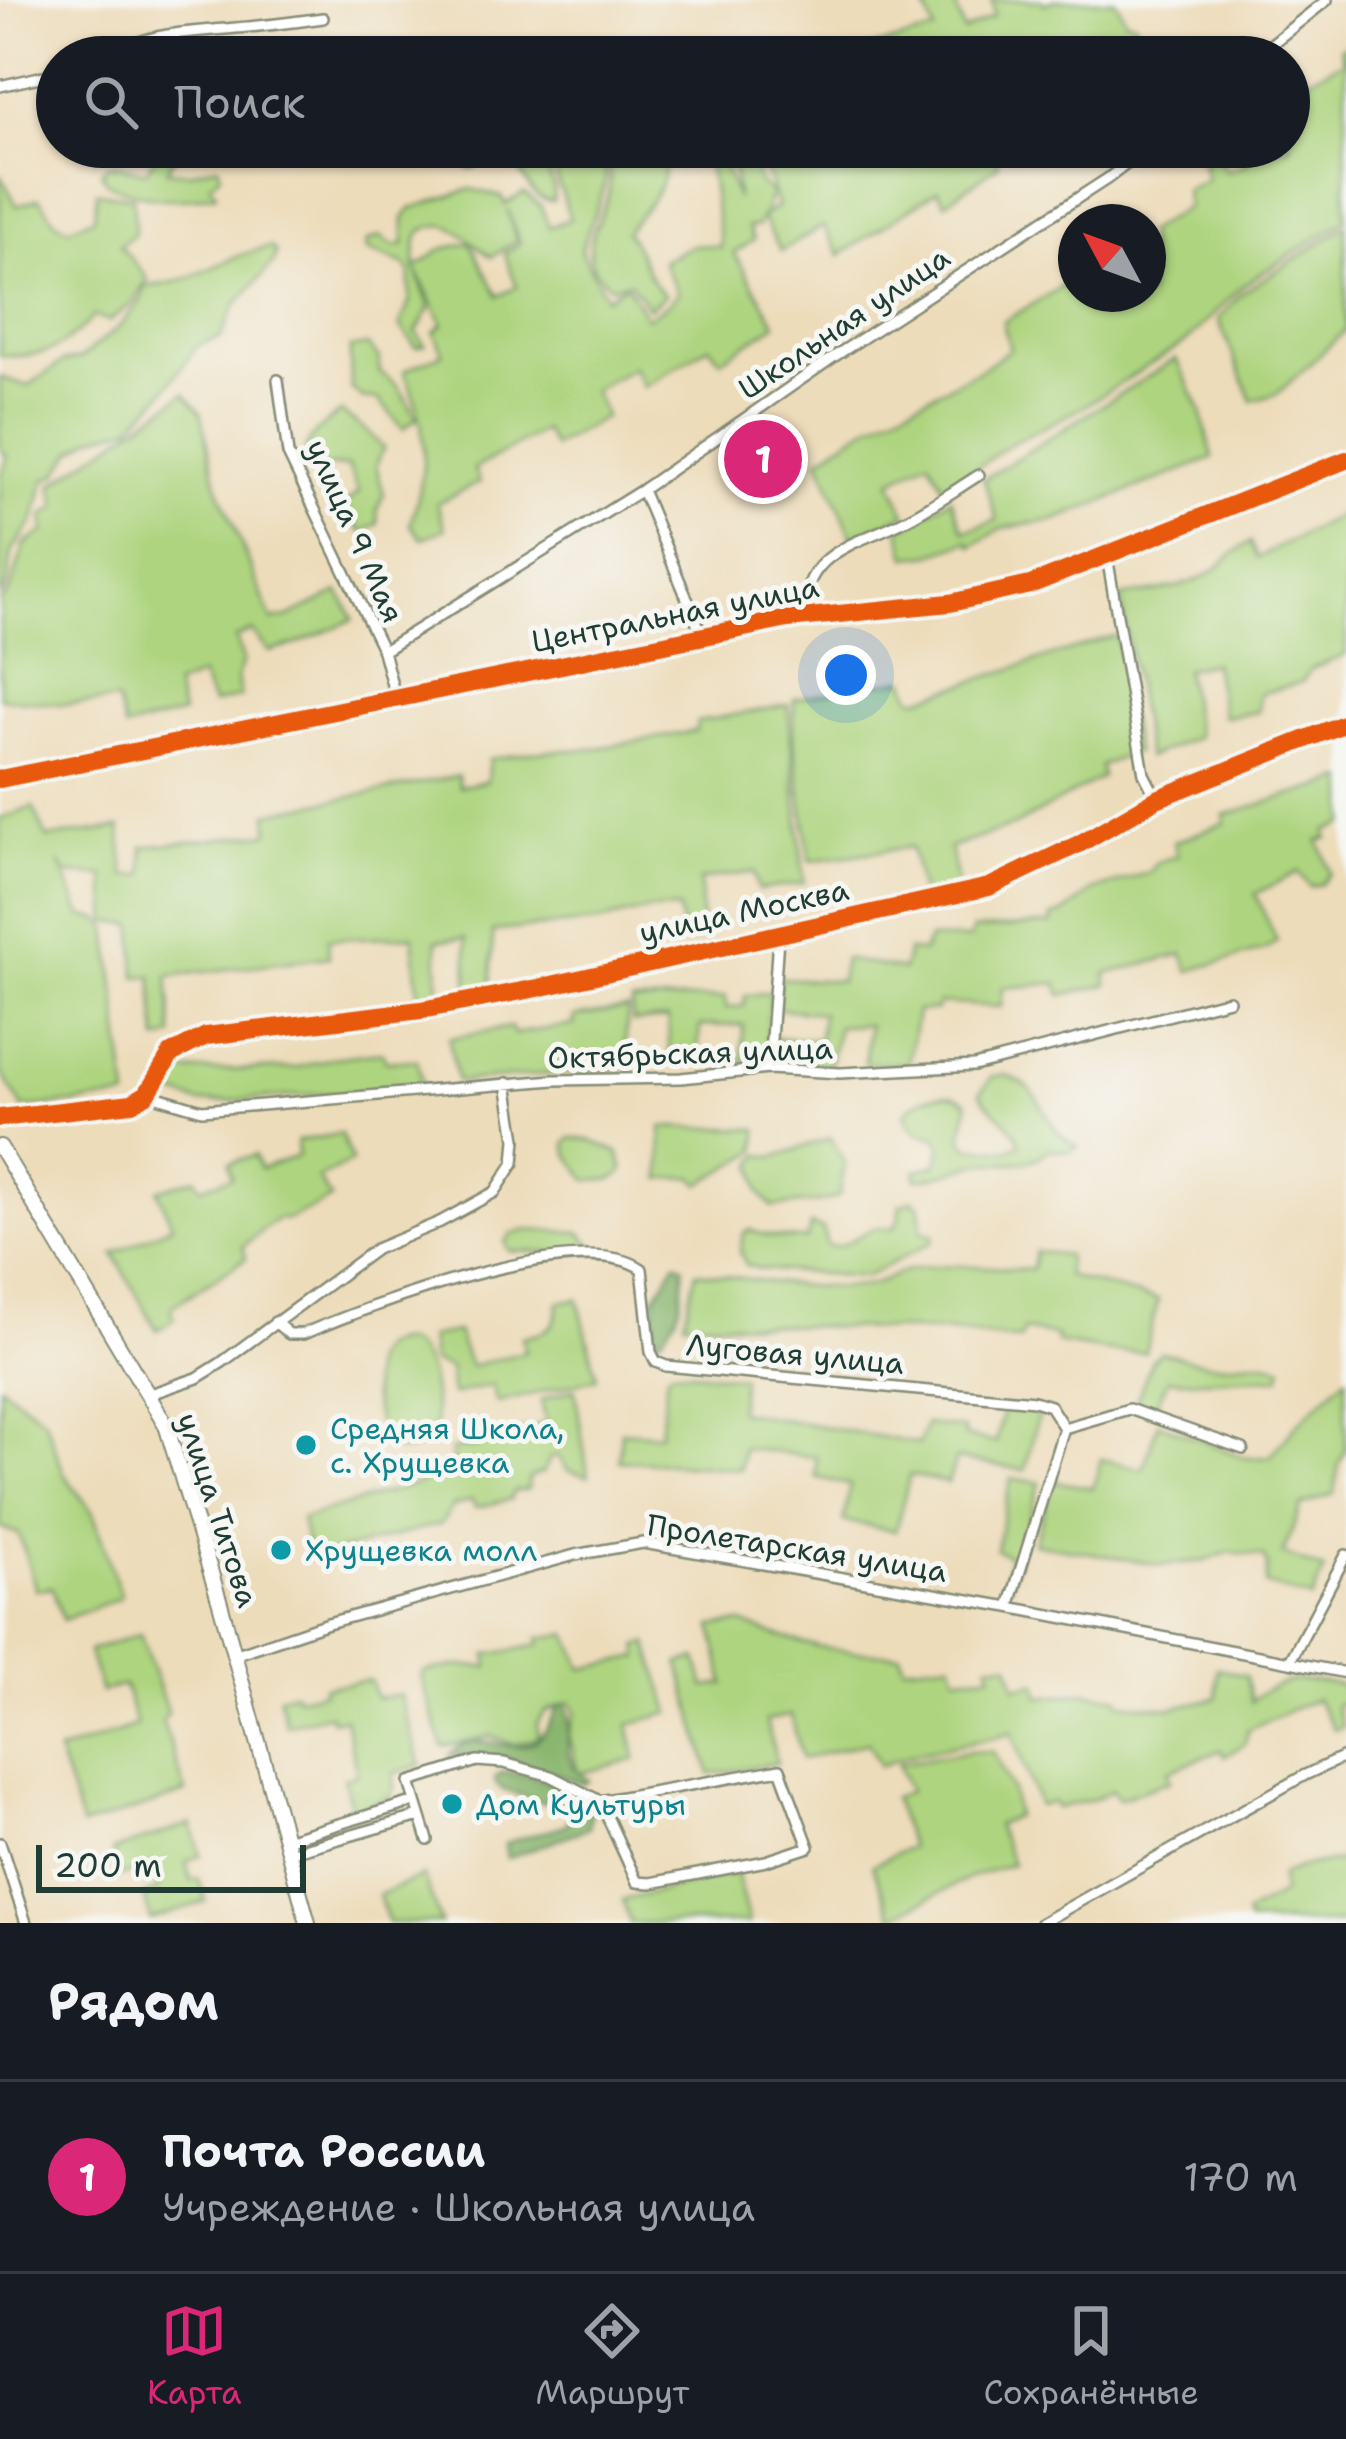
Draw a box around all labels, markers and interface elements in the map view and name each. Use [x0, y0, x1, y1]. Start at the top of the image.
search box [36, 36, 1310, 168]
icon: search [78, 69, 144, 135]
text: Поиск [174, 72, 305, 132]
north arrow [1058, 204, 1166, 312]
street label: Школьная улица [730, 237, 958, 409]
pin: 1 [724, 414, 802, 504]
street label: улица 9 Мая [296, 433, 414, 629]
street label: Центральная улица [528, 566, 822, 662]
your location [816, 645, 876, 705]
street label: улица Москва [636, 869, 853, 953]
street label: Октябрьская улица [547, 1028, 834, 1078]
street label: Луговая улица [684, 1324, 906, 1384]
street label: улица Титова [167, 1408, 269, 1613]
place label: Средняя Школа, с. Хрущевка [330, 1408, 565, 1483]
marker: Средняя Школа, с. Хрущевка [293, 1432, 319, 1458]
street label: Пролетарская улица [644, 1504, 950, 1592]
place label: Хрущевка молл [305, 1530, 537, 1571]
marker: Хрущевка молл [268, 1537, 294, 1563]
place label: Дом Культуры [476, 1784, 686, 1825]
marker: Дом Культуры [439, 1791, 465, 1817]
scale bar [36, 1839, 306, 1892]
text: 200 m [54, 1843, 162, 1888]
text: Рядом [48, 1967, 219, 2035]
text: Почта России [162, 2121, 485, 2181]
text: 1 [78, 2151, 96, 2203]
text: 170 m [1183, 2151, 1298, 2203]
text: Учреждение · Школьная улица [162, 2181, 755, 2233]
tab: Карта [147, 2298, 241, 2415]
tab: Маршрут [535, 2298, 689, 2415]
tab: Сохранённые [983, 2298, 1199, 2415]

